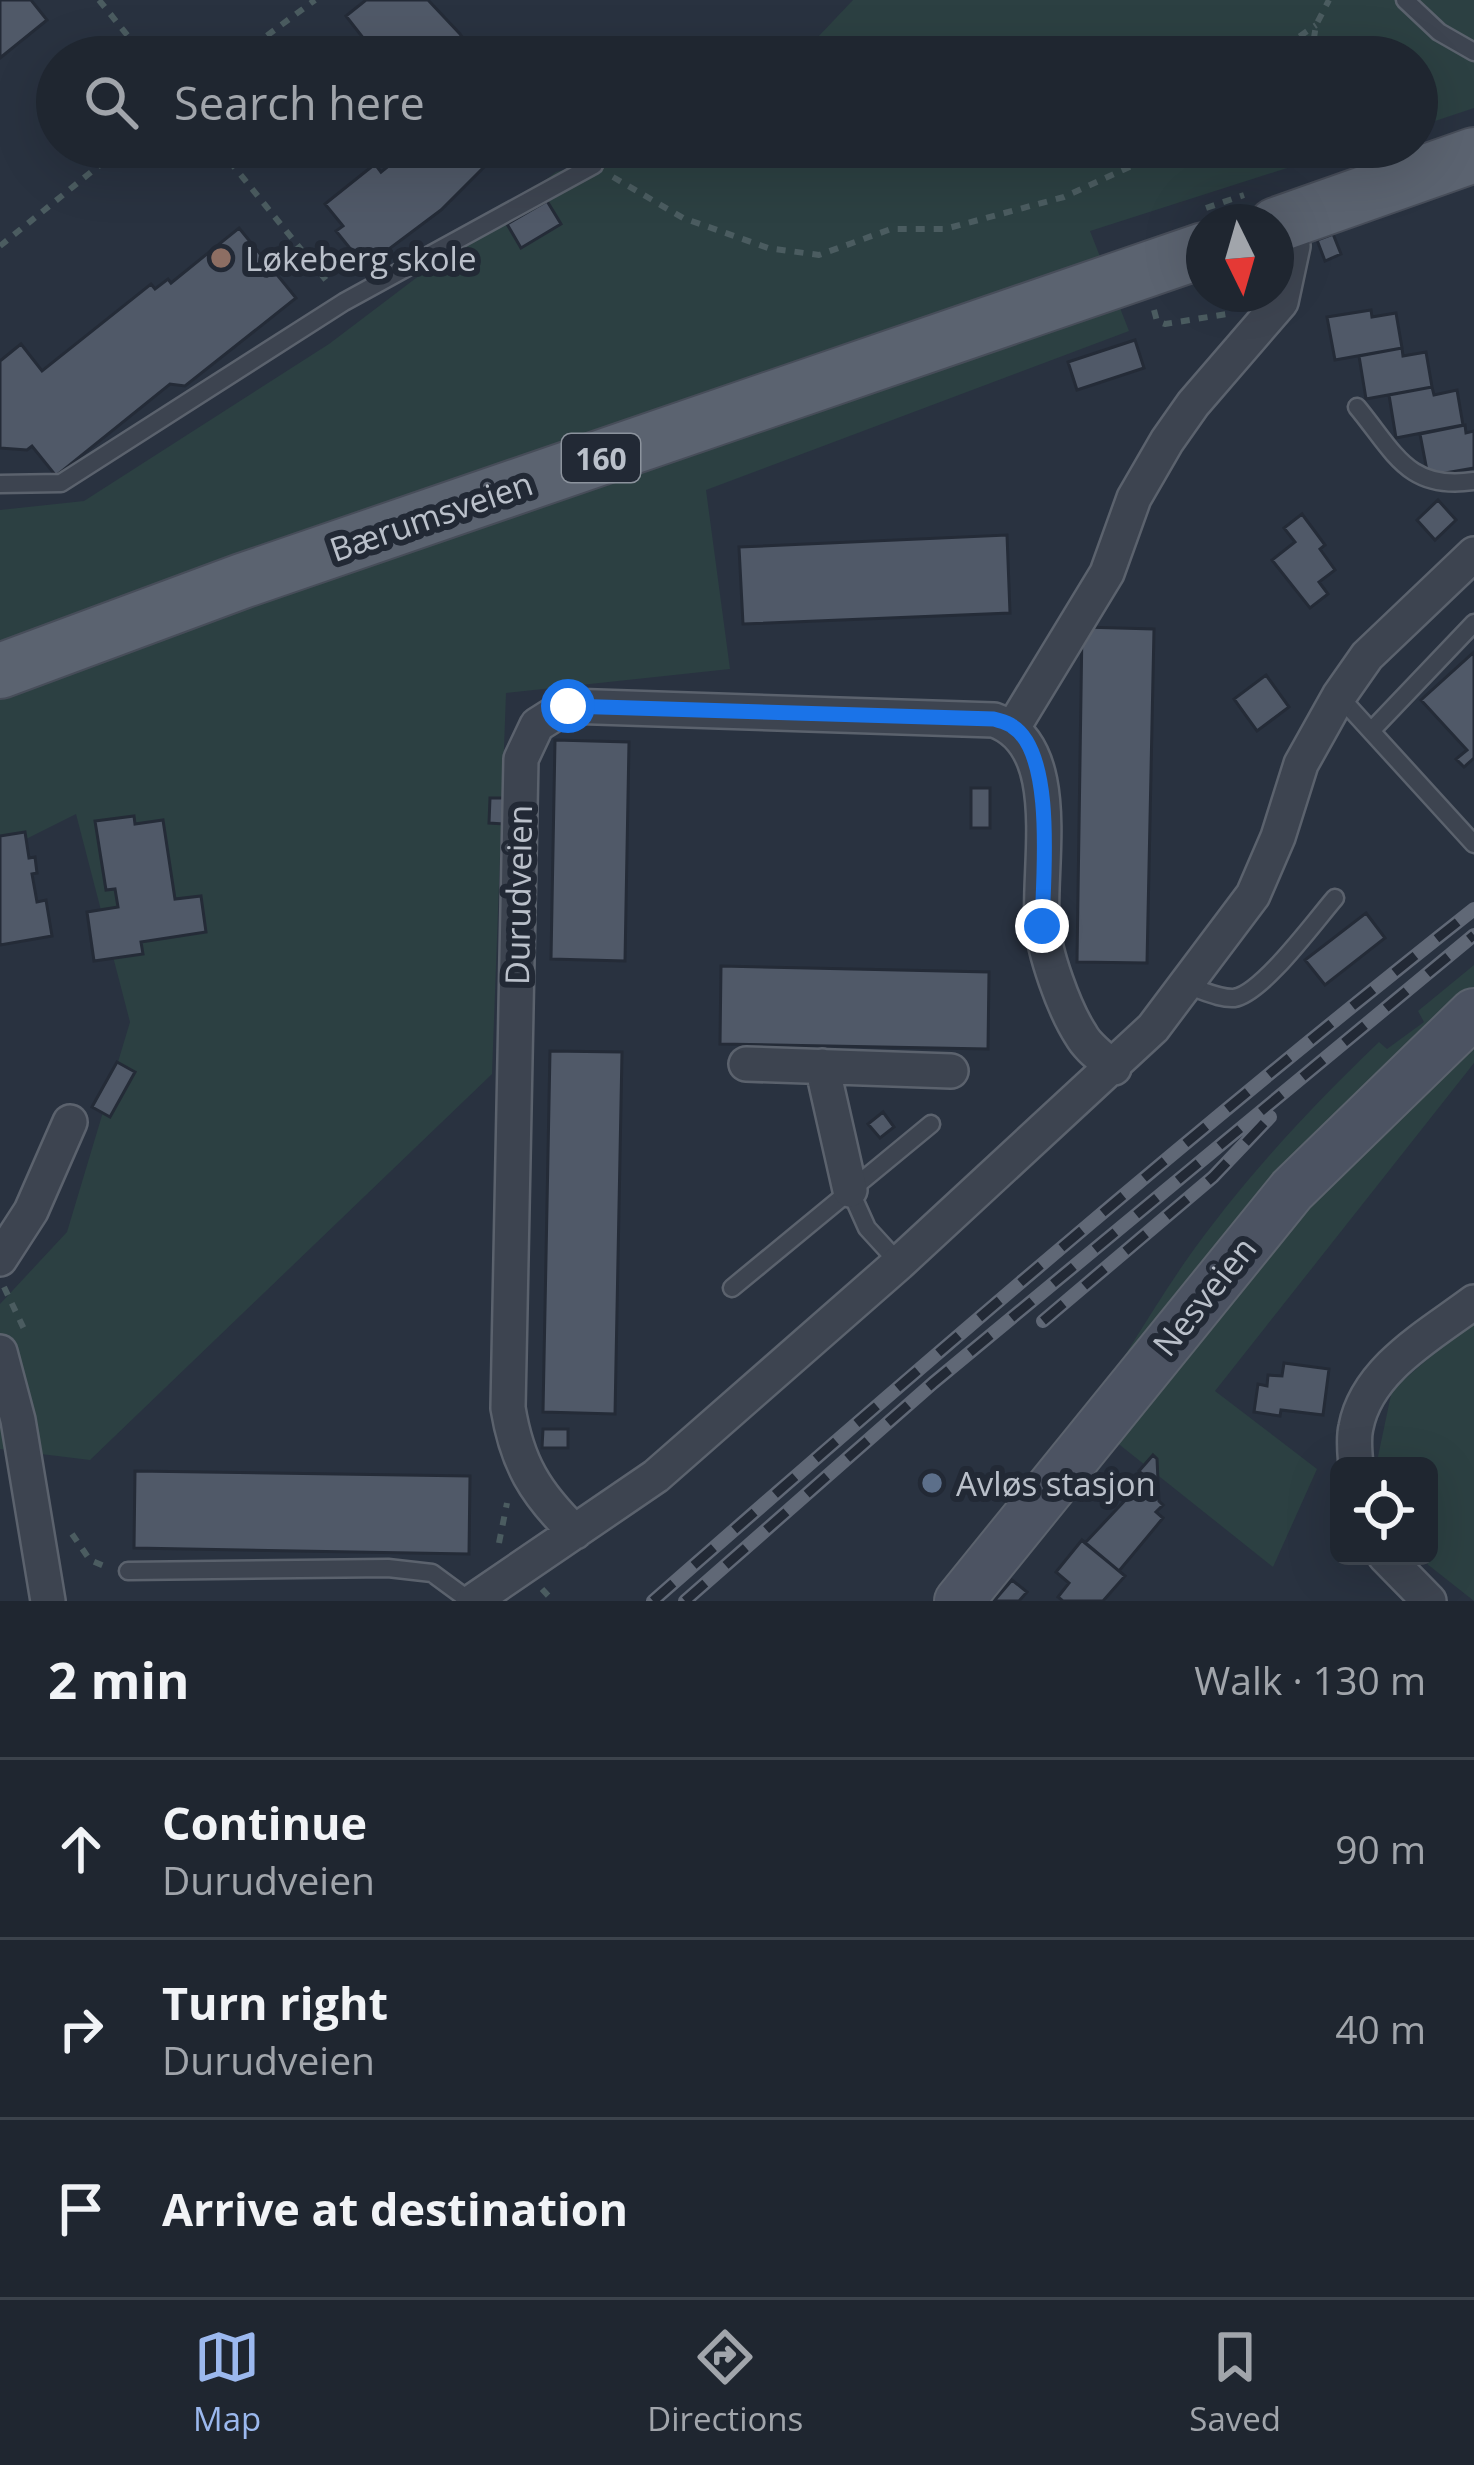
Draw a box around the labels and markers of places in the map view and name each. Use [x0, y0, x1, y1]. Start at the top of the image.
place label: Løkeberg skole [245, 236, 476, 281]
marker: Løkeberg skole [208, 245, 234, 271]
place label: Avløs stasjon [956, 1461, 1156, 1506]
marker: Avløs stasjon [919, 1470, 945, 1496]

